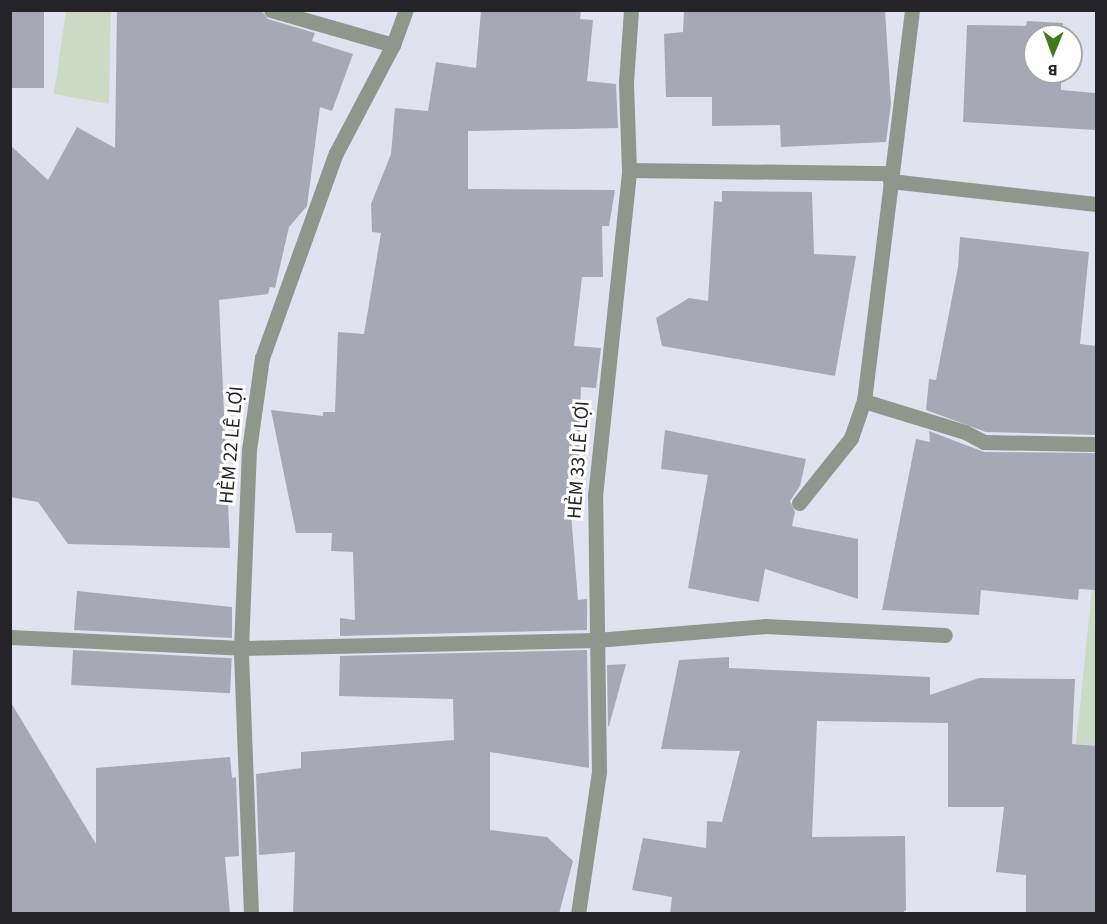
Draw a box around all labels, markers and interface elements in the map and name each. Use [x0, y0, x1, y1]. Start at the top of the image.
north arrow [1023, 24, 1083, 84]
text: B [1048, 59, 1058, 81]
street label: HẺM 22 LÊ LỢI [215, 385, 249, 505]
street label: HẺM 33 LÊ LỢI [563, 400, 595, 520]

